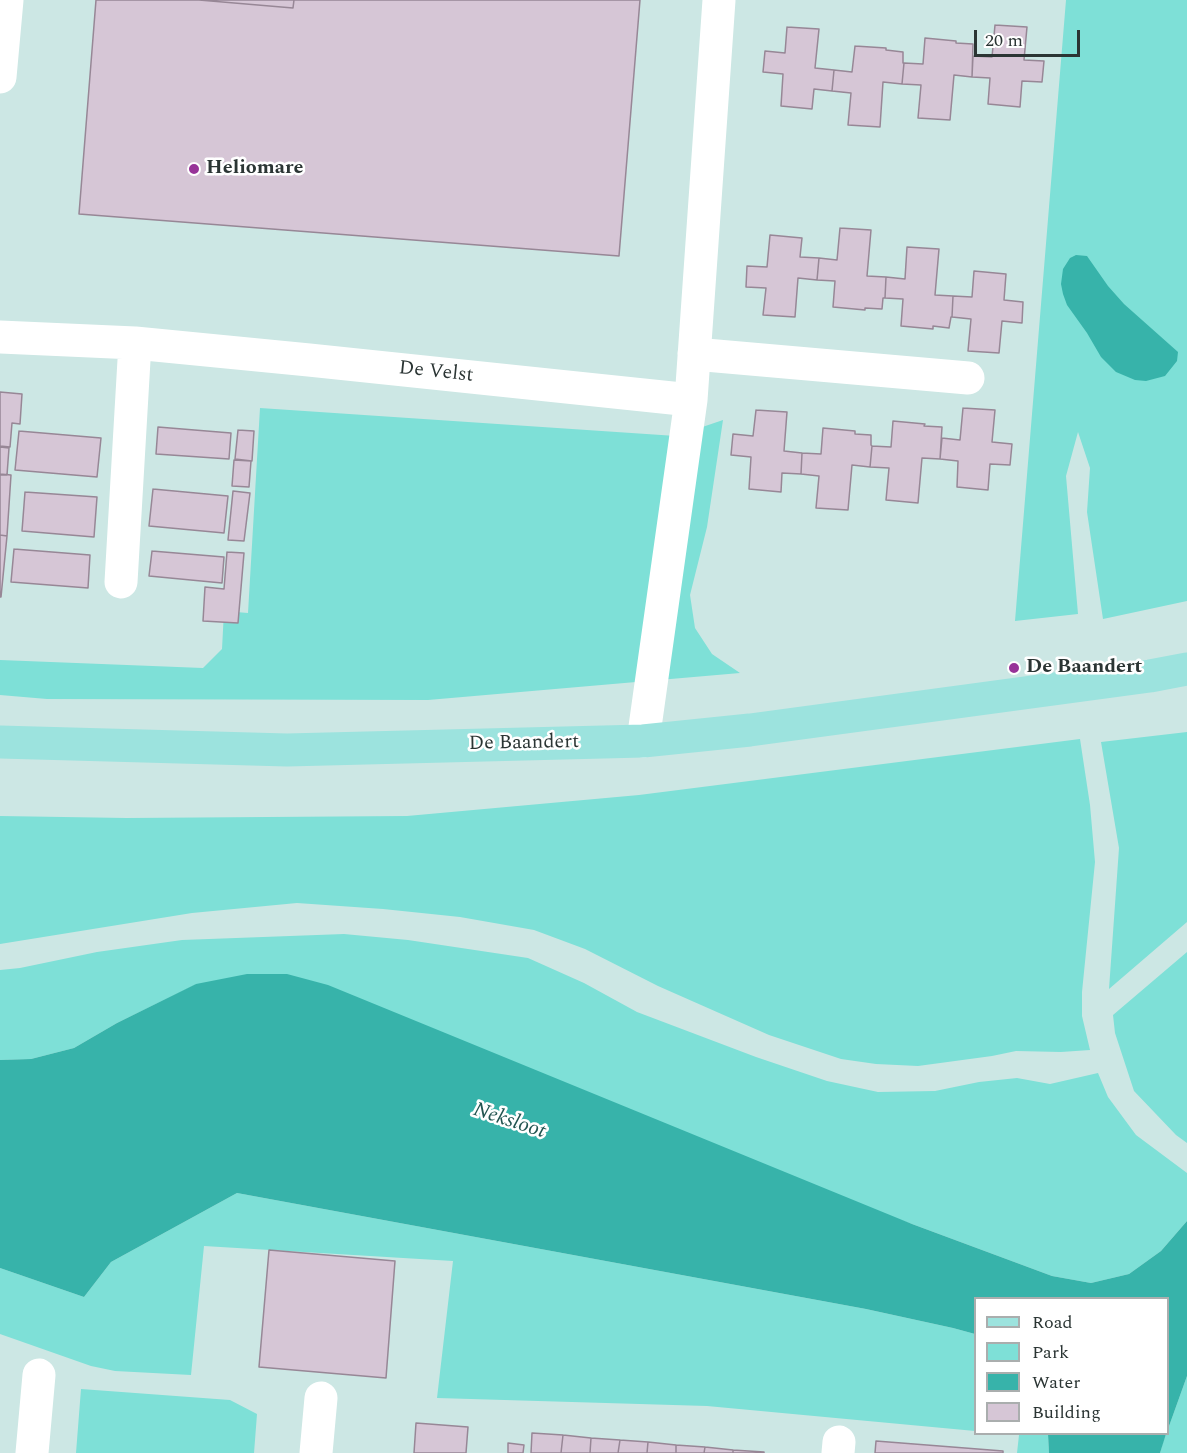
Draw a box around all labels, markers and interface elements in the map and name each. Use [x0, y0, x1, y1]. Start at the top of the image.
scale bar [977, 18, 1084, 56]
text: 20 m [985, 27, 1023, 54]
place label: Heliomare [206, 157, 303, 181]
marker: Heliomare [187, 162, 201, 176]
street label: De Velst [397, 357, 475, 389]
place label: De Baandert [1026, 656, 1142, 680]
marker: De Baandert [1007, 661, 1021, 675]
street label: De Baandert [469, 731, 579, 757]
water label: Neksloot [470, 1098, 548, 1146]
legend [974, 1297, 1169, 1435]
text: Road [1032, 1309, 1073, 1336]
text: Park [1032, 1339, 1069, 1366]
text: Water [1032, 1369, 1080, 1396]
text: Building [1032, 1399, 1101, 1426]

